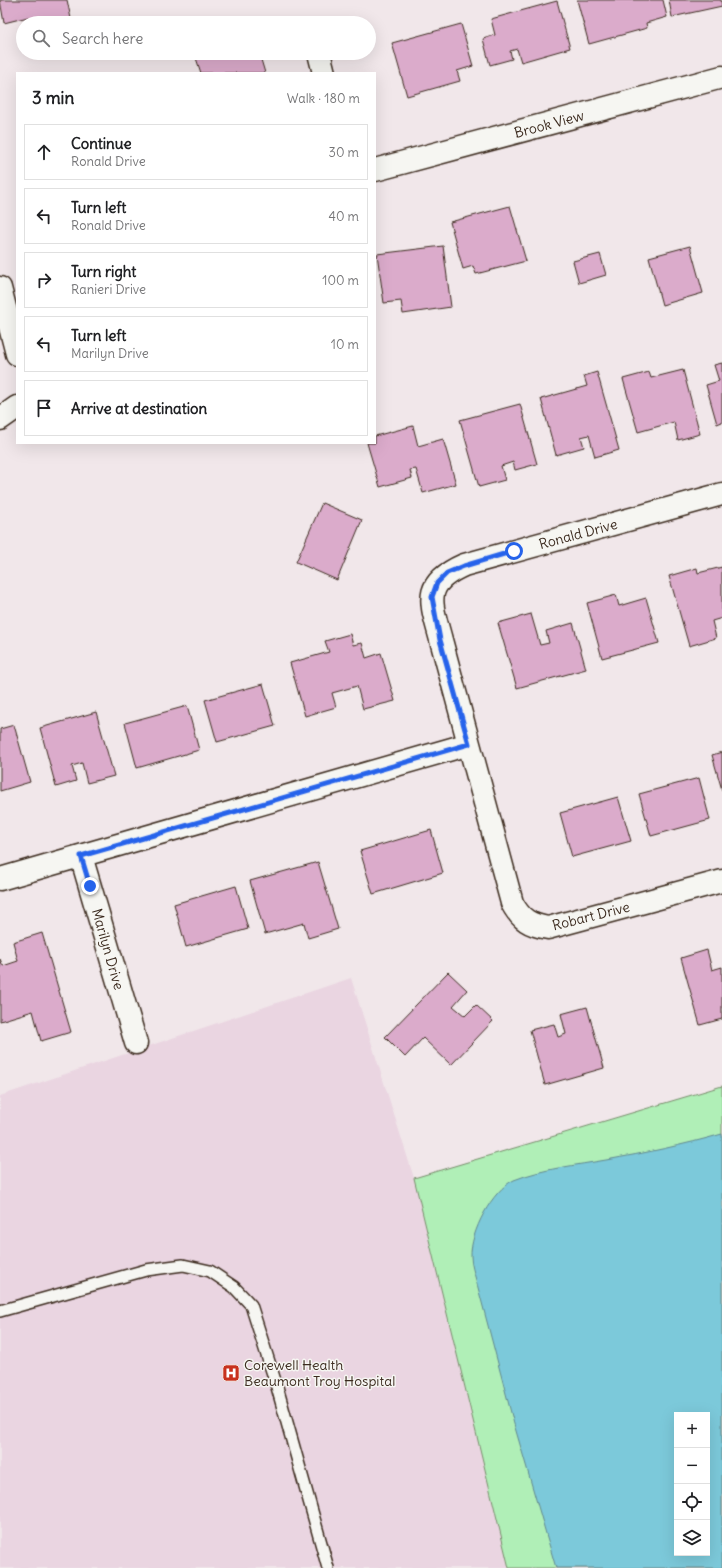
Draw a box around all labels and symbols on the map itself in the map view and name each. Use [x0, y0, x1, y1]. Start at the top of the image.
street label: Brook View [512, 106, 586, 142]
street label: Ronald Drive [537, 515, 619, 553]
route start [505, 542, 523, 560]
route end [81, 877, 99, 895]
street label: Robart Drive [550, 898, 632, 934]
street label: Marilyn Drive [88, 906, 128, 992]
place label: Corewell Health Beaumont Troy Hospital [244, 1356, 395, 1390]
hospital icon: Corewell Health Beaumont Troy Hospital [221, 1363, 241, 1383]

